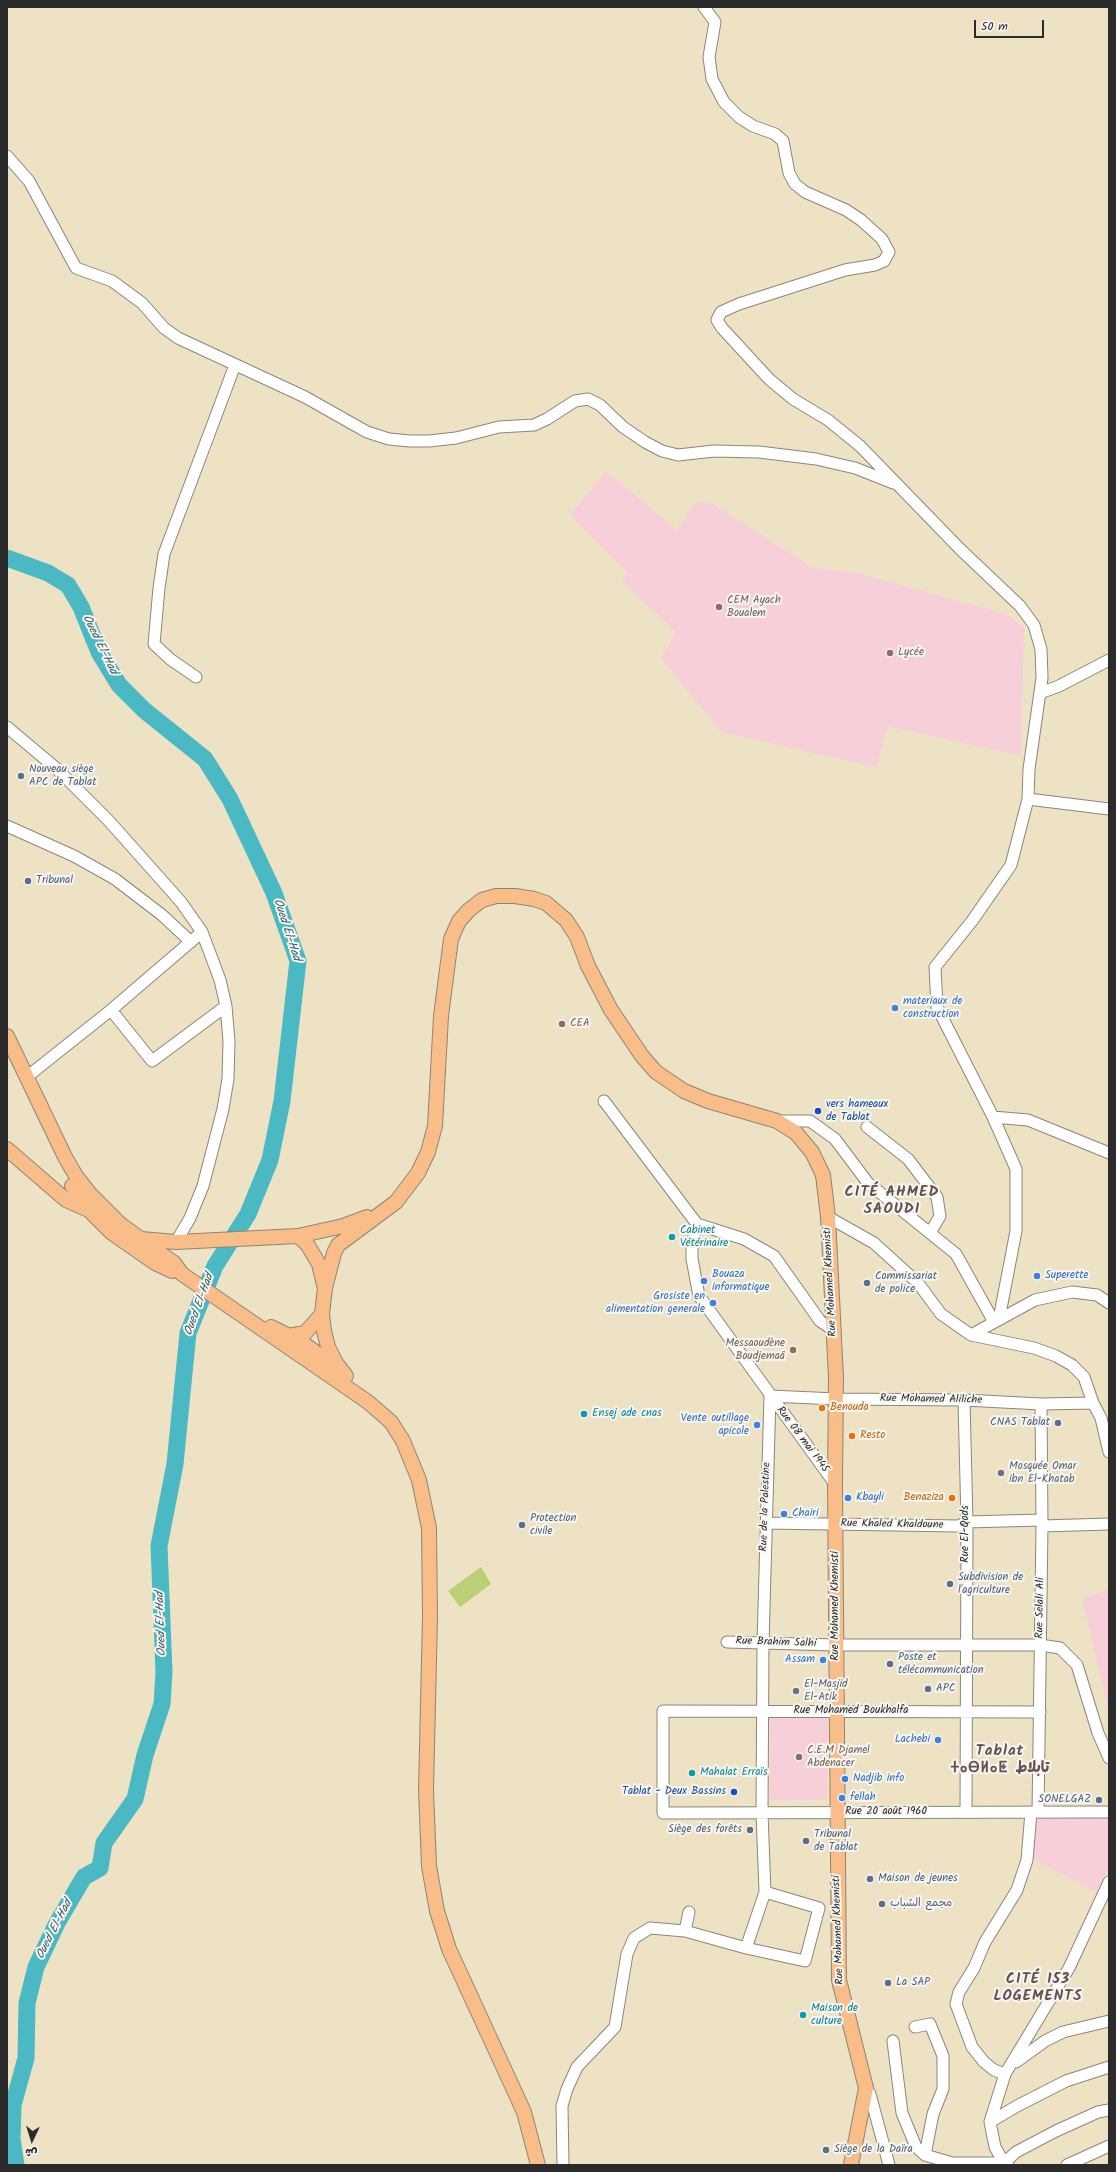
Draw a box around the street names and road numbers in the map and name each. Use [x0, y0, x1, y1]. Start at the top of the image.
street label: Rue Mohamed Khemisti [822, 1227, 840, 1337]
street label: Rue Mohamed Aliliche [880, 1393, 982, 1407]
street label: Rue 08 mai 1945 [773, 1404, 831, 1476]
street label: Rue de la Palestine [758, 1462, 774, 1552]
street label: Rue El-Qods [959, 1505, 973, 1563]
street label: Rue Khaled Khaldoune [840, 1518, 944, 1532]
street label: Rue Mohamed Khemisti [829, 1551, 843, 1661]
street label: Rue Selali Ali [1034, 1577, 1048, 1639]
street label: Rue Brahim Salhi [735, 1635, 817, 1651]
street label: Rue Mohamed Boukhalfa [794, 1704, 908, 1718]
street label: Rue 20 août 1960 [845, 1805, 927, 1819]
street label: Rue Mohamed Khemisti [830, 1875, 848, 1985]

